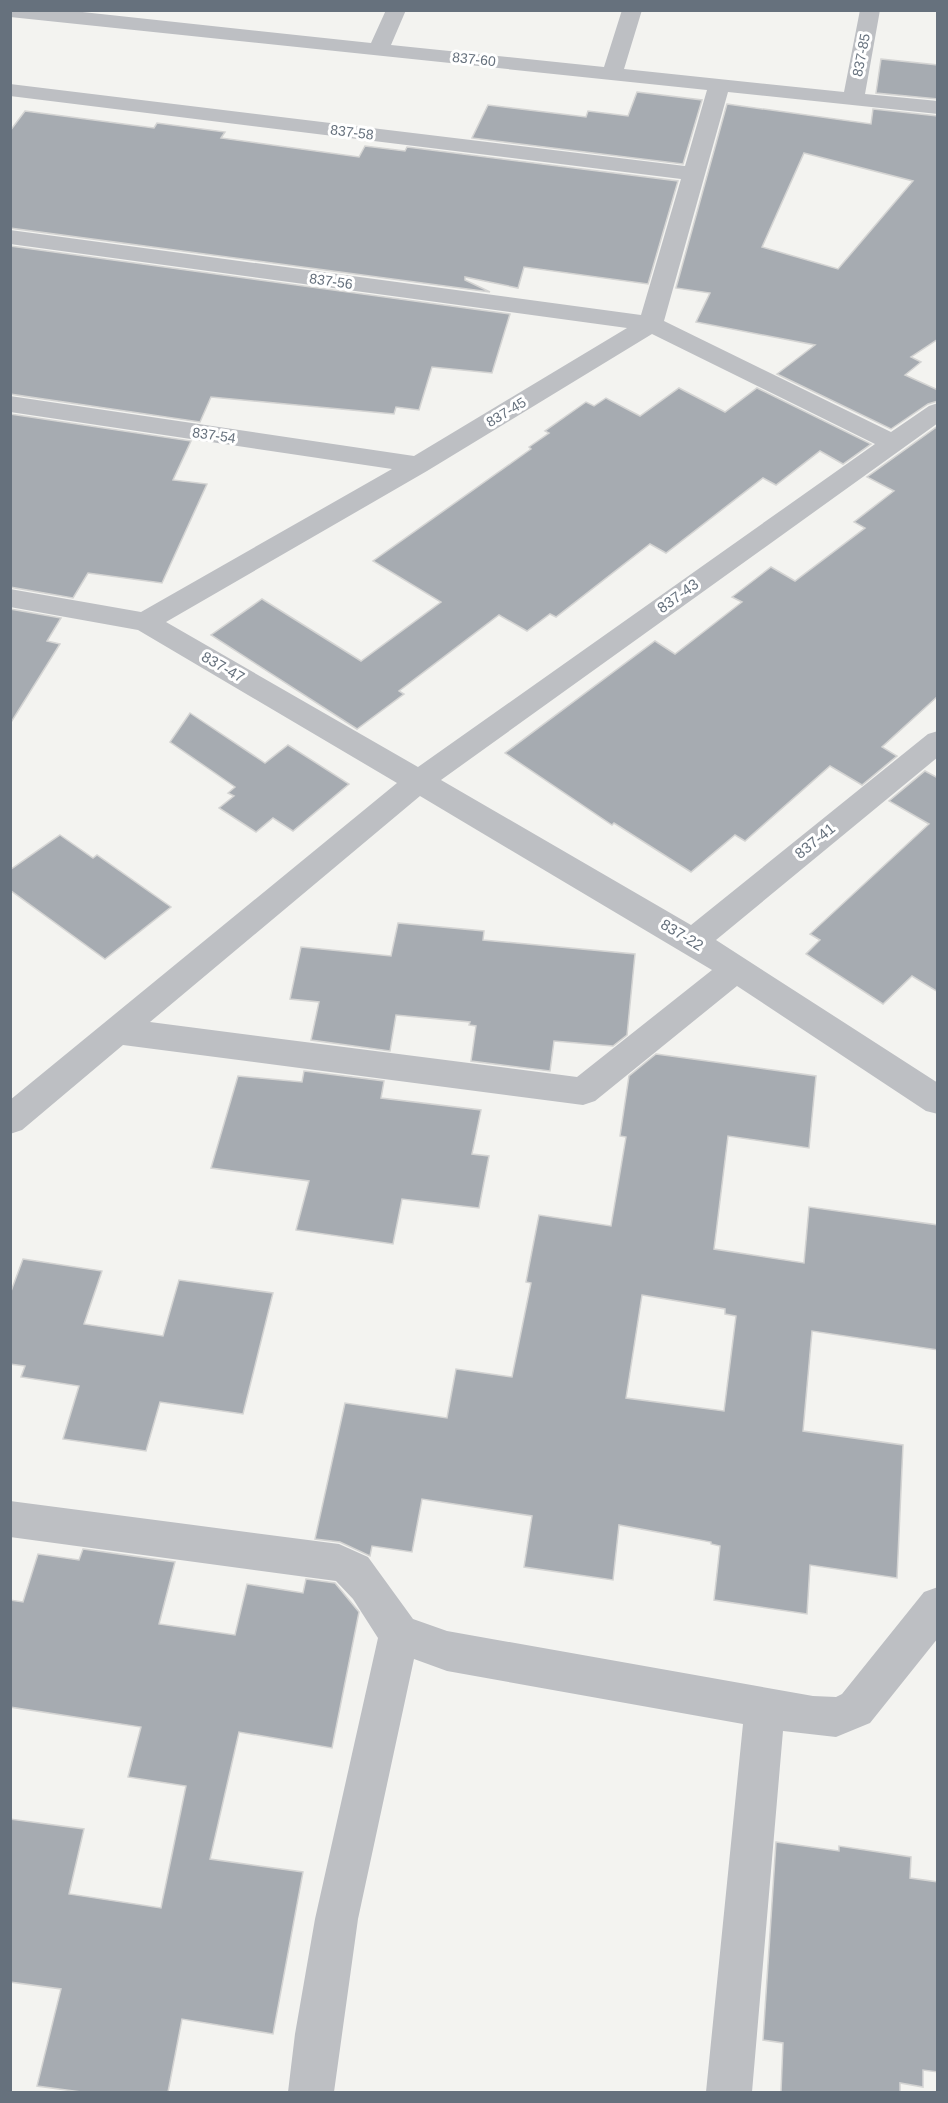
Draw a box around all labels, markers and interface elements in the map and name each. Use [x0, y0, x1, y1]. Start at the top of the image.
street label: 837-85 [849, 32, 873, 78]
street label: 837-60 [451, 49, 497, 69]
street label: 837-58 [329, 121, 375, 143]
street label: 837-56 [308, 270, 354, 292]
street label: 837-45 [483, 394, 529, 430]
street label: 837-54 [191, 424, 237, 446]
street label: 837-43 [654, 575, 702, 616]
street label: 837-47 [199, 648, 248, 686]
street label: 837-41 [791, 819, 838, 862]
street label: 837-22 [658, 915, 707, 954]

